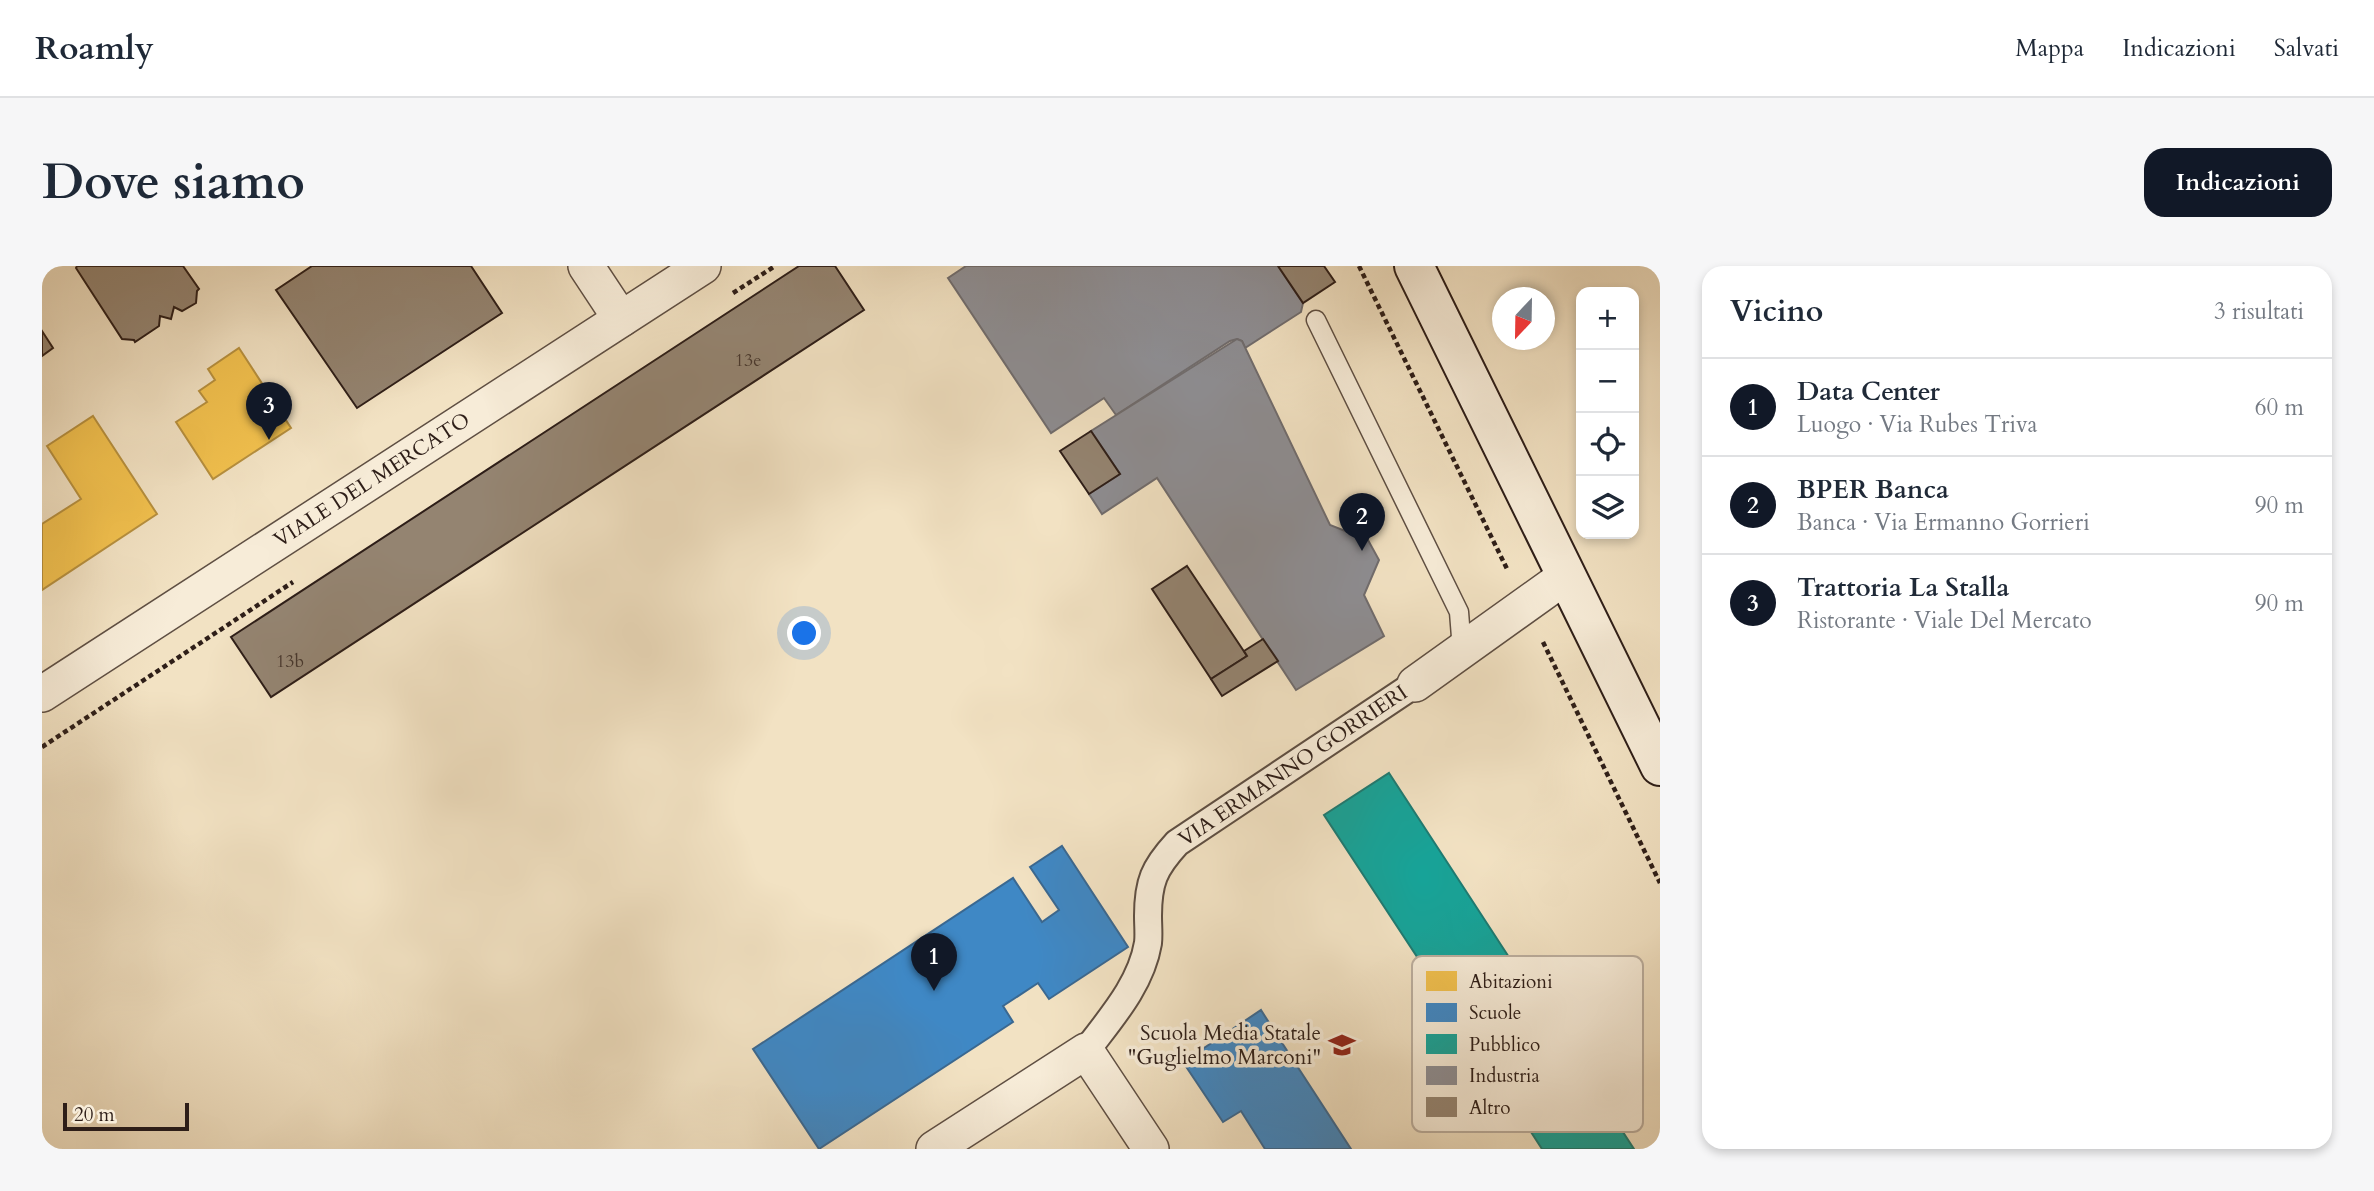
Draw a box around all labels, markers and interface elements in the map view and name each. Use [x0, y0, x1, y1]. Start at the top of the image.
text: Roamly [35, 26, 154, 71]
text: Mappa [2015, 32, 2084, 65]
text: Indicazioni [2122, 32, 2236, 65]
text: Salvati [2274, 32, 2339, 65]
button: Indicazioni [2144, 148, 2332, 217]
text: Dove siamo [42, 149, 305, 216]
north arrow [1492, 287, 1555, 350]
map controls [1576, 287, 1639, 539]
button: + [1576, 287, 1639, 350]
text: Vicino [1730, 291, 1823, 332]
text: 3 risultati [2214, 296, 2304, 327]
house number: 13e [735, 348, 761, 373]
button: − [1576, 350, 1639, 413]
text: Data Center [1797, 374, 1940, 409]
pin: 3 [246, 382, 292, 440]
text: 1 [1747, 392, 1759, 423]
text: 60 m [2255, 392, 2304, 423]
street label: VIALE DEL MERCATO [268, 405, 476, 555]
text: Luogo · Via Rubes Triva [1797, 409, 2038, 440]
button: locate [1576, 413, 1639, 476]
text: BPER Banca [1797, 472, 1949, 507]
button: layers [1576, 476, 1639, 539]
text: 2 [1747, 490, 1759, 521]
text: 90 m [2255, 490, 2304, 521]
pin: 2 [1339, 493, 1385, 551]
text: Banca · Via Ermanno Gorrieri [1797, 507, 2090, 538]
text: Trattoria La Stalla [1797, 570, 2009, 605]
text: 3 [1747, 588, 1759, 619]
text: 90 m [2255, 588, 2304, 619]
text: Ristorante · Viale Del Mercato [1797, 605, 2092, 636]
your location [787, 616, 821, 650]
house number: 13b [276, 649, 304, 674]
street label: VIA ERMANNO GORRIERI [1173, 678, 1413, 854]
pin: 1 [911, 933, 957, 991]
legend [1412, 956, 1643, 1132]
text: Abitazioni [1469, 969, 1553, 995]
text: Scuole [1469, 1000, 1521, 1026]
place label: Scuola Media Statale "Guglielmo Marconi" [1128, 1019, 1321, 1072]
school or university icon: Scuola Media Statale "Guglielmo Marconi" [1327, 1030, 1357, 1060]
text: Pubblico [1469, 1032, 1540, 1058]
text: Industria [1469, 1063, 1540, 1089]
text: Altro [1469, 1095, 1511, 1121]
scale bar [63, 1100, 189, 1132]
text: 20 m [74, 1102, 115, 1128]

